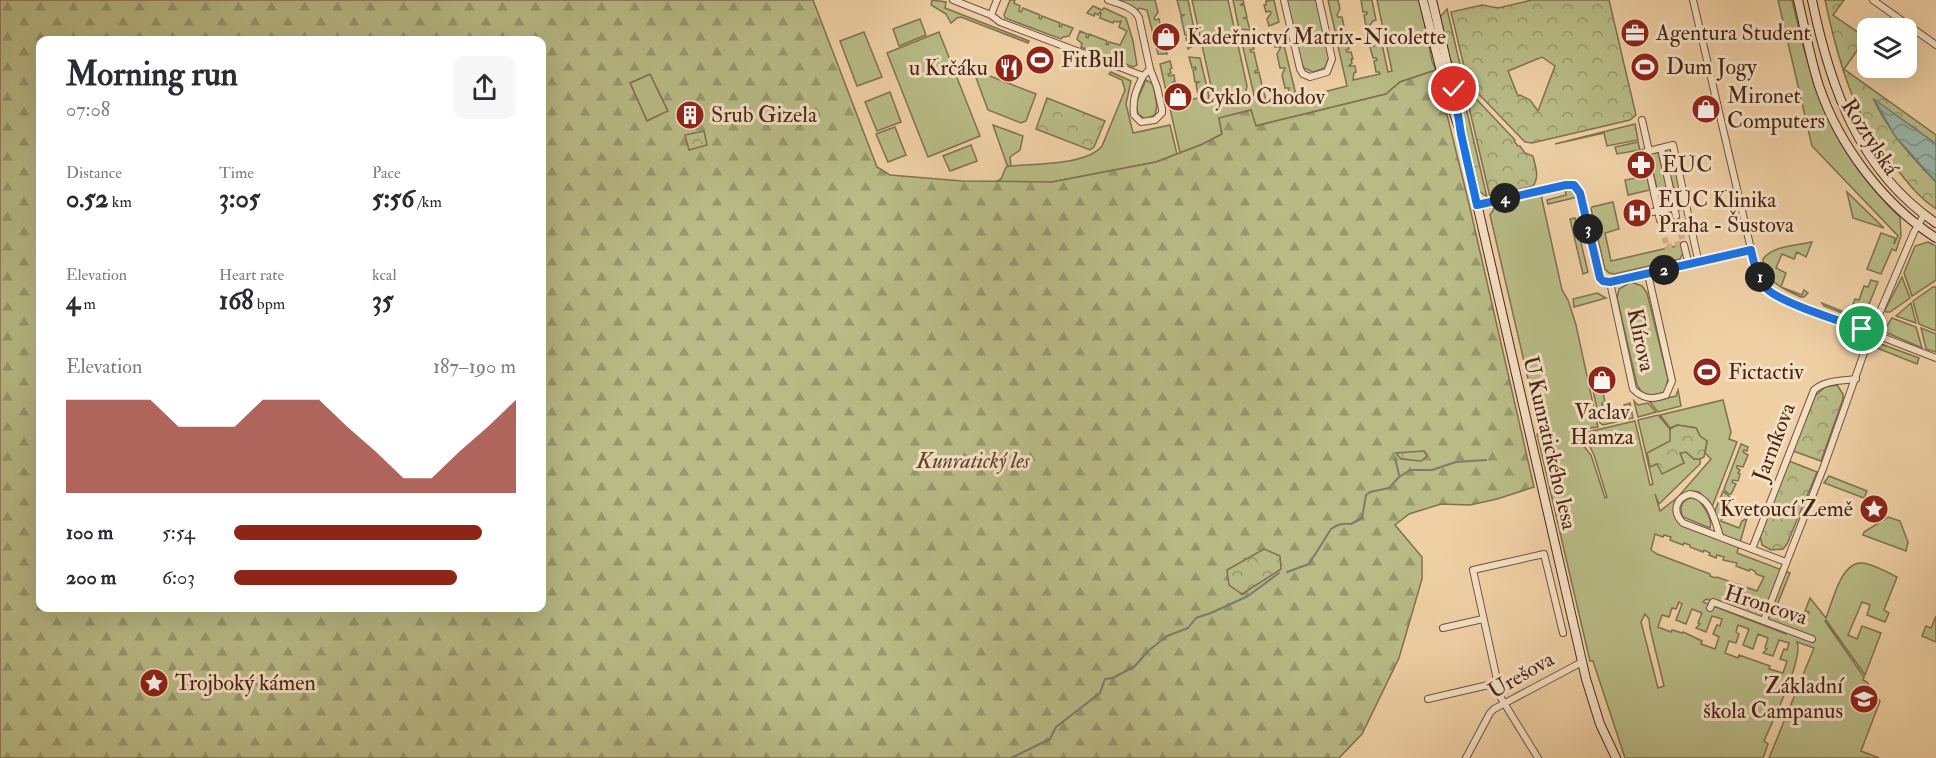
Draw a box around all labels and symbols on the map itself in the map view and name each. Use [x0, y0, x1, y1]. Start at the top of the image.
office icon: Agentura Student [1619, 17, 1651, 49]
place label: Agentura Student [1655, 19, 1811, 47]
shop icon: Kadeřnictví Matrix-Nicolette [1150, 21, 1182, 53]
place label: Kadeřnictví Matrix-Nicolette [1187, 23, 1446, 51]
sports icon: FitBull [1024, 44, 1056, 76]
place label: FitBull [1061, 46, 1125, 74]
sports icon: Dum Jogy [1629, 51, 1661, 83]
restaurant icon: u Krčáku [993, 52, 1025, 84]
place label: Dum Jogy [1666, 53, 1757, 81]
place label: u Krčáku [909, 54, 988, 82]
pin [1428, 63, 1479, 114]
shop icon: Cyklo Chodov [1162, 81, 1194, 113]
place label: Mironet Computers [1727, 82, 1825, 136]
place label: Cyklo Chodov [1199, 83, 1325, 111]
shop icon: Mironet Computers [1690, 93, 1722, 125]
street label: Roztylská [1835, 93, 1906, 181]
building icon: Srub Gizela [674, 99, 706, 131]
place label: Srub Gizela [711, 101, 818, 129]
pharmacy icon: EUC [1625, 149, 1657, 181]
place label: EUC [1662, 151, 1712, 179]
pin: 4 [1490, 183, 1520, 213]
place label: EUC Klinika Praha - Šustova [1658, 186, 1795, 239]
hospital icon: EUC Klinika Praha - Šustova [1621, 197, 1653, 229]
pin: 3 [1573, 214, 1603, 244]
pin: 2 [1649, 255, 1679, 285]
pin: 1 [1745, 262, 1775, 292]
pin [1836, 303, 1887, 354]
street label: Klírova [1621, 306, 1662, 375]
street label: U Kunratického lesa [1516, 353, 1584, 533]
sports icon: Fictactiv [1691, 356, 1723, 388]
place label: Fictactiv [1728, 358, 1804, 386]
shop icon: Vaclav Hamza [1586, 364, 1618, 396]
place label: Vaclav Hamza [1570, 398, 1635, 451]
street label: Jarníkova [1746, 398, 1802, 486]
park label: Kunratický les [915, 447, 1030, 475]
place icon: Kvetoucí Země [1858, 493, 1890, 525]
place label: Kvetoucí Země [1720, 495, 1853, 523]
street label: Hroncova [1721, 578, 1812, 632]
street label: Urešova [1483, 644, 1560, 705]
place icon: Trojboký kámen [138, 667, 170, 699]
place label: Trojboký kámen [175, 669, 316, 697]
place label: Základní škola Campanus [1703, 672, 1845, 726]
school or university icon: Základní škola Campanus [1848, 683, 1880, 715]

